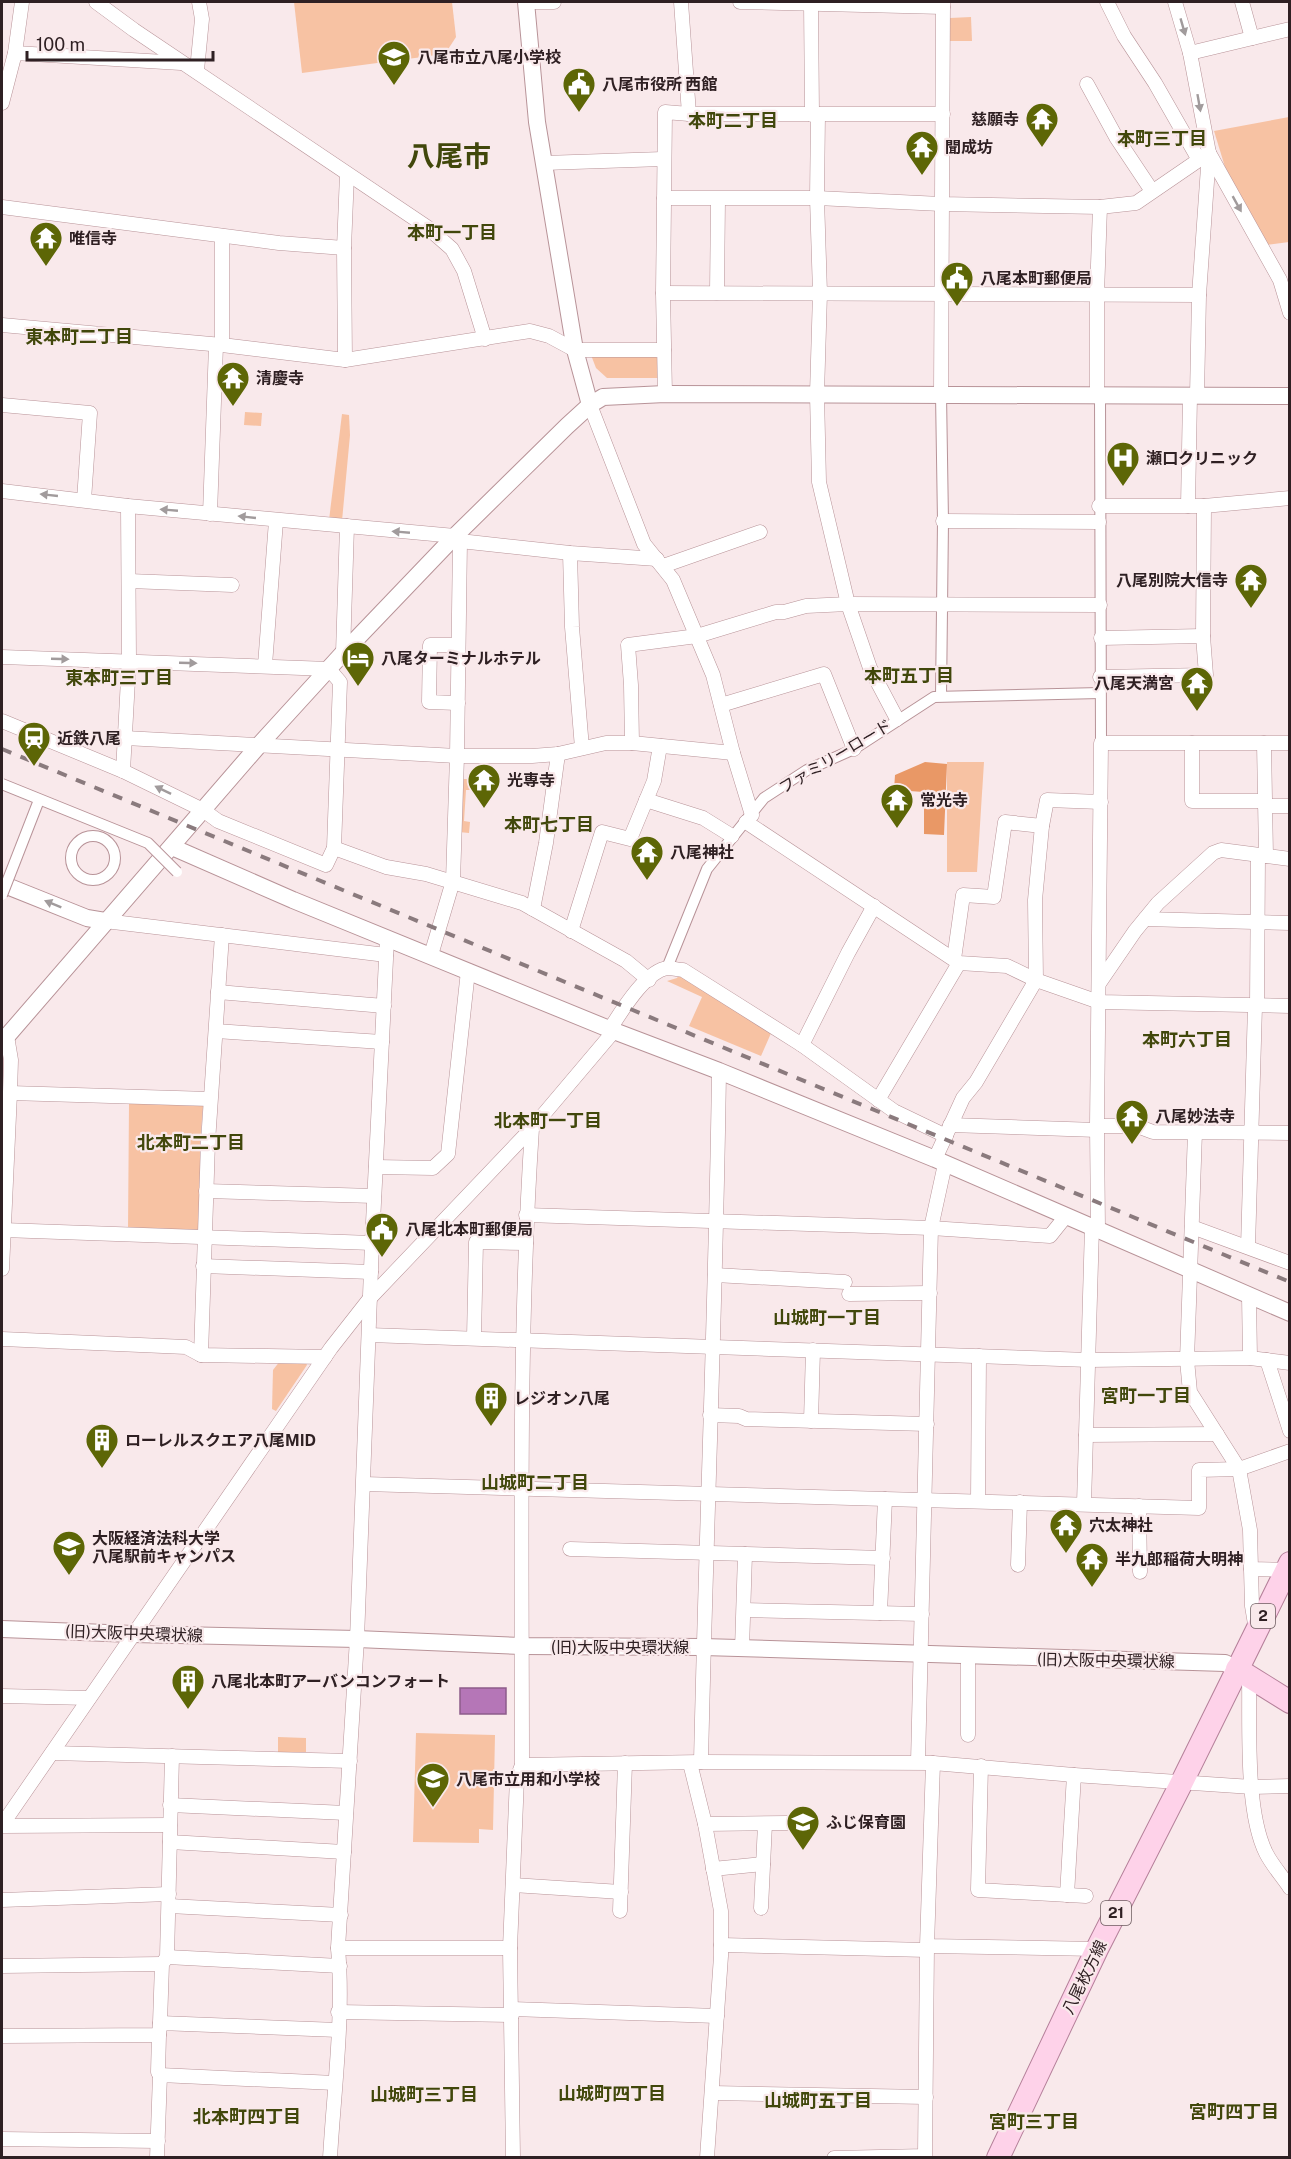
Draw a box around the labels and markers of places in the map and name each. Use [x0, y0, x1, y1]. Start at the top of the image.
school or university icon: 八尾市立八尾小学校 [376, 39, 412, 86]
place label: 八尾市立八尾小学校 [417, 48, 561, 67]
public building icon: 八尾市役所 西館 [561, 66, 597, 113]
place label: 八尾市役所 西館 [602, 75, 718, 94]
temple icon: 慈願寺 [1024, 101, 1060, 148]
place label: 慈願寺 [971, 110, 1019, 129]
temple icon: 聞成坊 [904, 129, 940, 176]
place label: 聞成坊 [945, 138, 993, 157]
temple icon: 唯信寺 [28, 220, 64, 267]
place label: 唯信寺 [69, 229, 117, 248]
public building icon: 八尾本町郵便局 [939, 260, 975, 307]
place label: 八尾本町郵便局 [980, 269, 1092, 288]
temple icon: 清慶寺 [215, 360, 251, 407]
place label: 清慶寺 [256, 369, 304, 388]
hospital icon: 瀬口クリニック [1105, 440, 1141, 487]
place label: 瀬口クリニック [1146, 449, 1258, 468]
temple icon: 八尾別院大信寺 [1233, 562, 1269, 609]
place label: 八尾別院大信寺 [1116, 571, 1228, 590]
hotel icon: 八尾ターミナルホテル [340, 640, 376, 687]
place label: 八尾ターミナルホテル [381, 649, 541, 668]
temple icon: 八尾天満宮 [1179, 665, 1215, 712]
place label: 八尾天満宮 [1094, 674, 1174, 693]
station icon: 近鉄八尾 [16, 720, 52, 767]
place label: 近鉄八尾 [57, 729, 121, 748]
temple icon: 光専寺 [466, 762, 502, 809]
place label: 光専寺 [507, 771, 555, 790]
temple icon: 常光寺 [879, 782, 915, 829]
place label: 常光寺 [920, 791, 968, 810]
temple icon: 八尾神社 [629, 834, 665, 881]
place label: 八尾神社 [670, 843, 734, 862]
temple icon: 八尾妙法寺 [1114, 1098, 1150, 1145]
place label: 八尾妙法寺 [1155, 1107, 1235, 1126]
public building icon: 八尾北本町郵便局 [364, 1211, 400, 1258]
place label: 八尾北本町郵便局 [405, 1220, 533, 1239]
building icon: レジオン八尾 [473, 1380, 509, 1427]
place label: レジオン八尾 [514, 1389, 610, 1408]
building icon: ローレルスクエア八尾MID [84, 1422, 120, 1469]
place label: ローレルスクエア八尾MID [125, 1431, 316, 1450]
temple icon: 穴太神社 [1048, 1507, 1084, 1554]
place label: 穴太神社 [1089, 1516, 1153, 1535]
school or university icon: 大阪経済法科大学 八尾駅前キャンパス [51, 1529, 87, 1576]
place label: 大阪経済法科大学 八尾駅前キャンパス [92, 1529, 236, 1566]
temple icon: 半九郎稲荷大明神 [1074, 1541, 1110, 1588]
place label: 半九郎稲荷大明神 [1115, 1550, 1243, 1569]
building icon: 八尾北本町アーバンコンフォート [170, 1663, 206, 1710]
place label: 八尾北本町アーバンコンフォート [211, 1672, 450, 1691]
school or university icon: 八尾市立用和小学校 [415, 1761, 451, 1808]
place label: 八尾市立用和小学校 [456, 1770, 600, 1789]
school or university icon: ふじ保育園 [785, 1804, 821, 1851]
place label: ふじ保育園 [826, 1813, 906, 1832]

